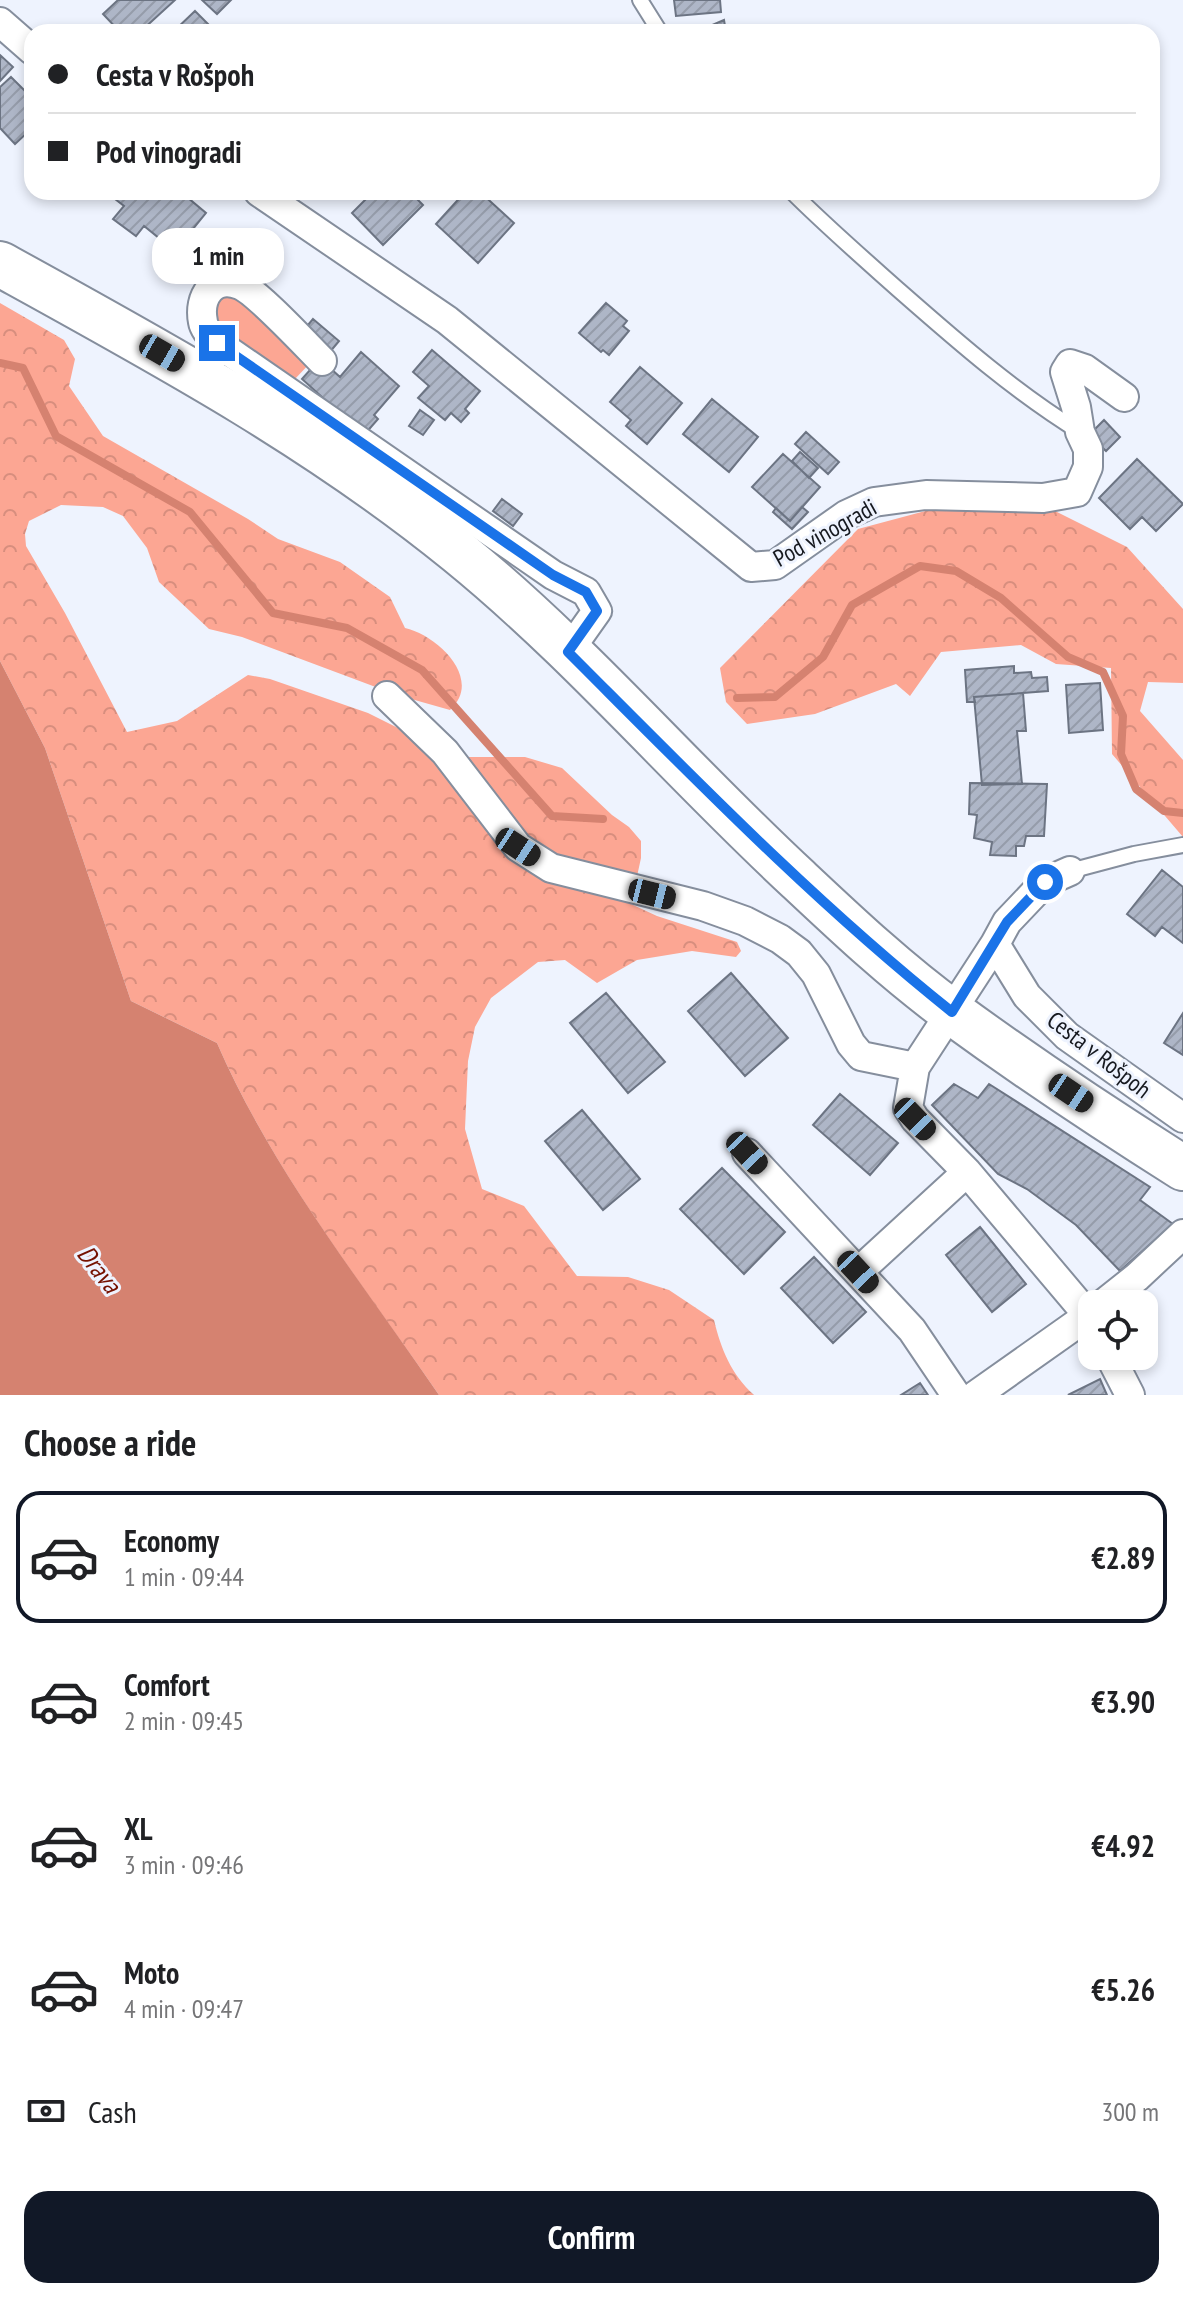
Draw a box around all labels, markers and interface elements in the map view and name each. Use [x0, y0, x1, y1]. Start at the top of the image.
text: Cesta v Rošpoh [96, 55, 254, 94]
text: Pod vinogradi [96, 132, 242, 171]
callout: 1 min [151, 227, 283, 283]
text: 1 min [192, 239, 244, 272]
route end [199, 325, 235, 361]
car [135, 331, 189, 375]
street label: Pod vinogradi [768, 492, 882, 574]
car [491, 824, 545, 870]
route start [1027, 864, 1063, 900]
car [626, 877, 678, 911]
street label: Cesta v Rošpoh [1041, 1004, 1158, 1105]
car [1044, 1070, 1098, 1116]
car [890, 1093, 940, 1145]
car [722, 1127, 772, 1179]
water label: Drava [70, 1238, 129, 1300]
car [833, 1246, 883, 1298]
map controls [1078, 1290, 1158, 1370]
button: locate [1078, 1290, 1158, 1370]
text: Choose a ride [24, 1419, 196, 1466]
icon: car [28, 1521, 100, 1593]
text: Economy [124, 1521, 219, 1560]
text: €2.89 [1091, 1538, 1155, 1577]
text: 1 min · 09:44 [124, 1560, 244, 1593]
icon: car [28, 1665, 100, 1737]
text: Comfort [124, 1665, 210, 1704]
text: €3.90 [1091, 1682, 1155, 1721]
text: 2 min · 09:45 [124, 1704, 244, 1737]
icon: car [28, 1809, 100, 1881]
text: XL [124, 1809, 153, 1848]
text: €4.92 [1091, 1826, 1155, 1865]
text: 3 min · 09:46 [124, 1848, 244, 1881]
icon: car [28, 1953, 100, 2025]
text: Moto [124, 1953, 179, 1992]
text: €5.26 [1091, 1970, 1155, 2009]
text: 4 min · 09:47 [124, 1992, 244, 2025]
icon: cash [24, 2089, 68, 2133]
text: Cash [88, 2092, 137, 2131]
text: 300 m [1101, 2095, 1159, 2128]
button: Confirm [24, 2191, 1159, 2283]

